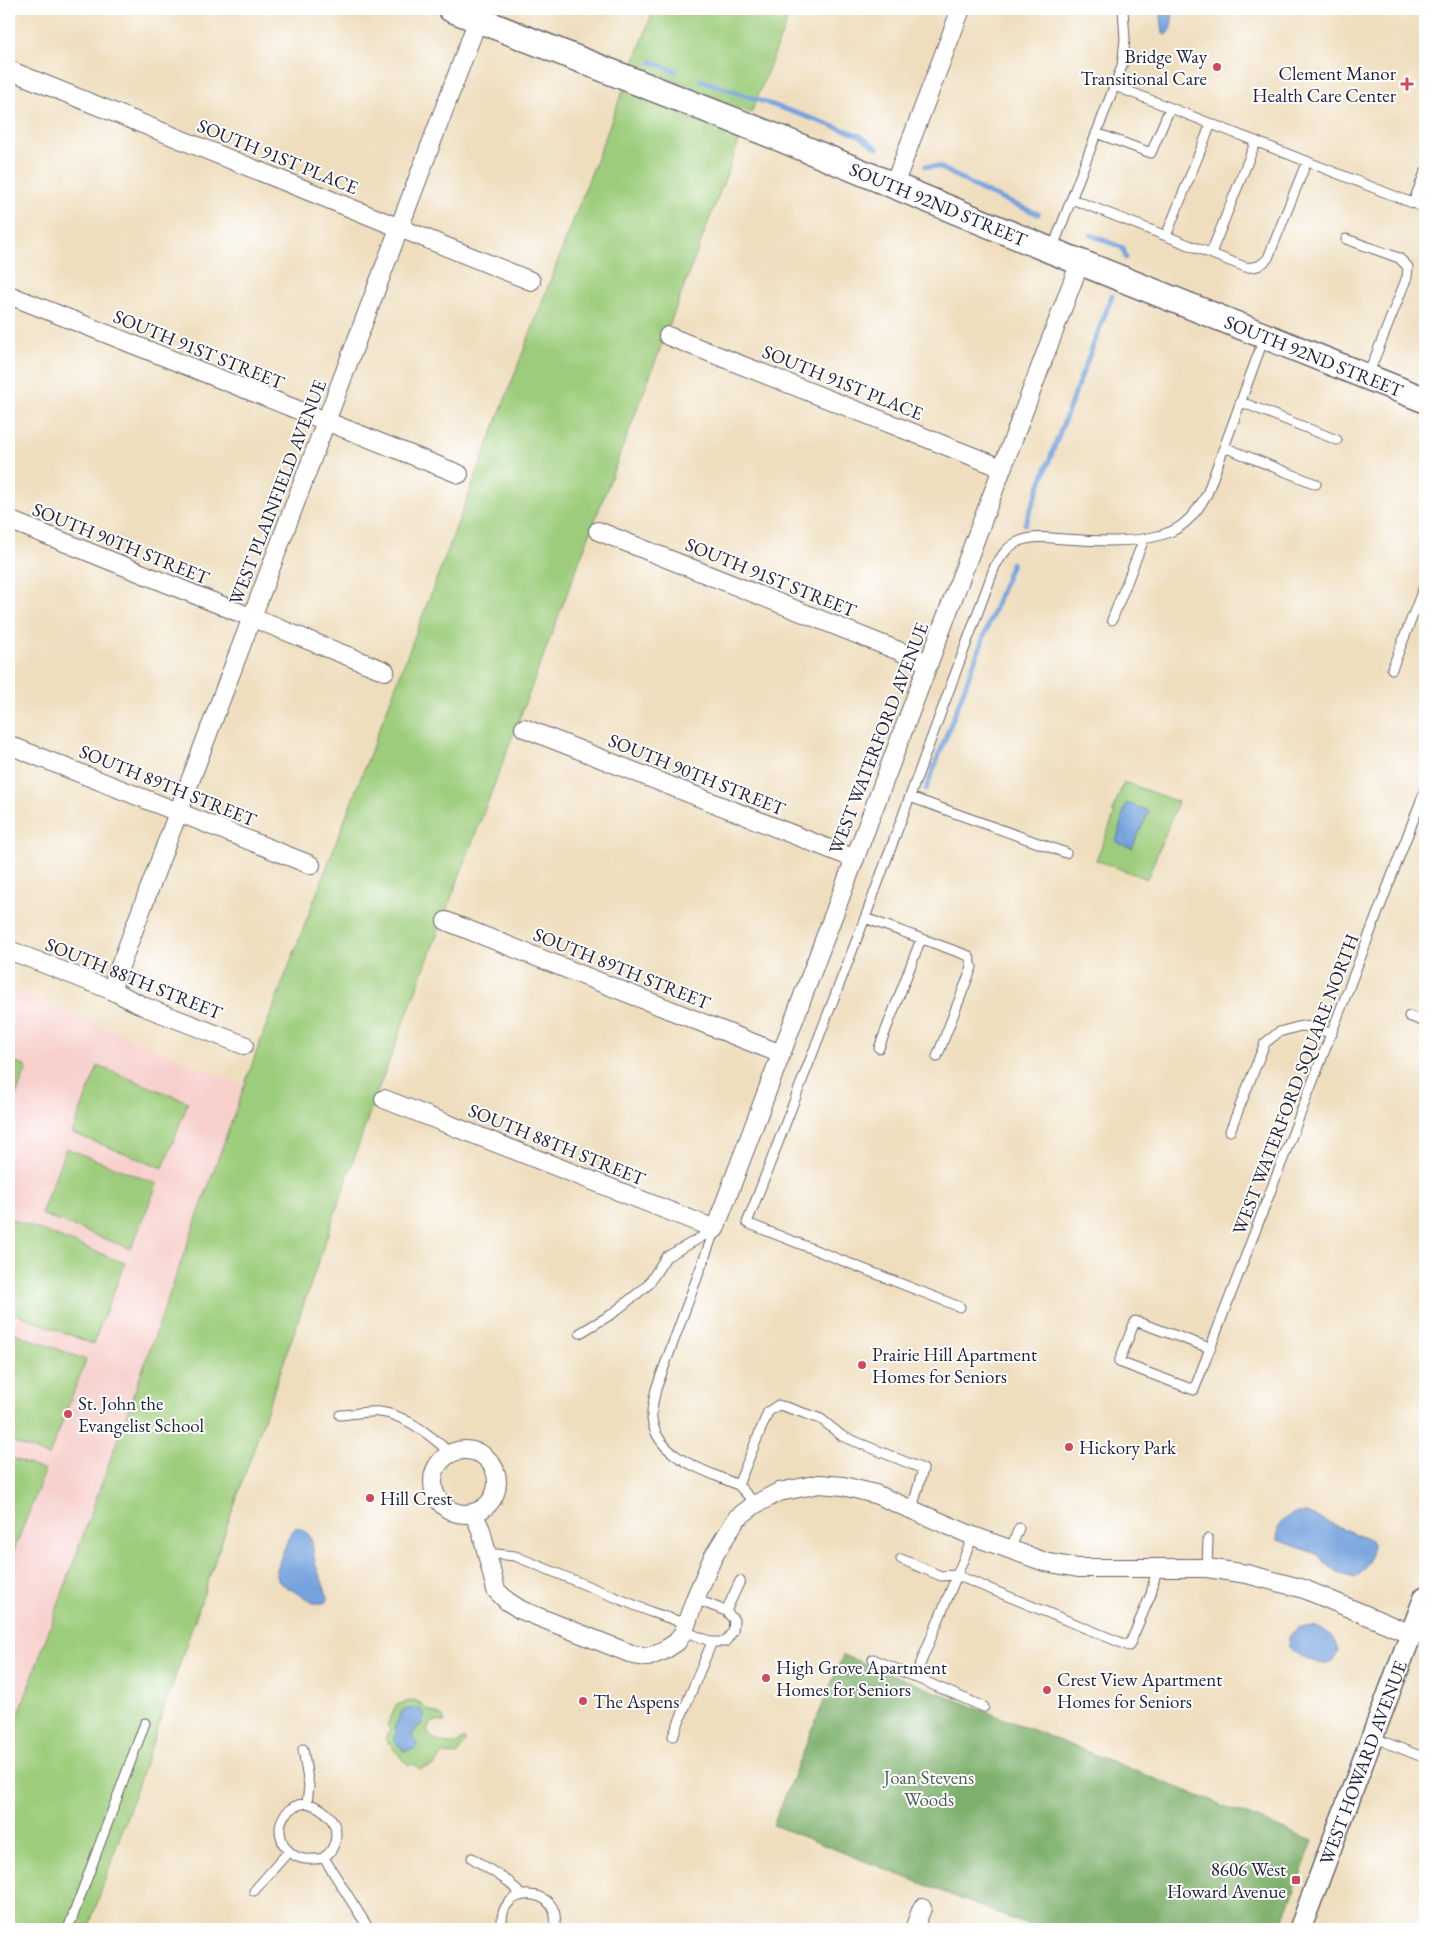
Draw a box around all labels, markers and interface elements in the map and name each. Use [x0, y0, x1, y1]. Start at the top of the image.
place label: Bridge Way Transitional Care [1081, 44, 1208, 91]
marker: Bridge Way Transitional Care [1211, 61, 1223, 73]
place label: Clement Manor Health Care Center [1252, 61, 1397, 108]
marker: Clement Manor Health Care Center [1400, 77, 1414, 91]
street label: SOUTH 91ST PLACE [194, 113, 362, 200]
street label: SOUTH 92ND STREET [846, 157, 1031, 252]
street label: SOUTH 91ST STREET [110, 304, 288, 395]
street label: SOUTH 92ND STREET [1221, 309, 1407, 403]
street label: SOUTH 91ST PLACE [759, 339, 927, 426]
street label: WEST PLAINFIELD AVENUE [223, 376, 332, 609]
street label: SOUTH 90TH STREET [29, 497, 213, 590]
street label: SOUTH 91ST STREET [682, 532, 860, 623]
street label: WEST WATERFORD AVENUE [823, 618, 934, 858]
street label: SOUTH 90TH STREET [605, 728, 789, 821]
street label: SOUTH 89TH STREET [76, 739, 260, 832]
street label: SOUTH 89TH STREET [530, 922, 714, 1015]
street label: WEST WATERFORD SQUARE NORTH [1226, 930, 1365, 1238]
street label: SOUTH 88TH STREET [42, 932, 226, 1025]
street label: SOUTH 88TH STREET [465, 1098, 649, 1191]
place label: Prairie Hill Apartment Homes for Seniors [872, 1342, 1037, 1389]
marker: Prairie Hill Apartment Homes for Seniors [856, 1359, 868, 1371]
place label: St. John the Evangelist School [78, 1391, 204, 1438]
marker: St. John the Evangelist School [62, 1408, 74, 1420]
place label: Hickory Park [1079, 1435, 1177, 1460]
marker: Hickory Park [1063, 1441, 1075, 1453]
place label: Hill Crest [380, 1486, 452, 1511]
marker: Hill Crest [364, 1492, 376, 1504]
place label: High Grove Apartment Homes for Seniors [776, 1655, 947, 1702]
street label: WEST HOWARD AVENUE [1313, 1657, 1413, 1868]
place label: Crest View Apartment Homes for Seniors [1057, 1667, 1222, 1714]
marker: High Grove Apartment Homes for Seniors [760, 1672, 772, 1684]
marker: Crest View Apartment Homes for Seniors [1041, 1684, 1053, 1696]
place label: The Aspens [593, 1689, 679, 1714]
marker: The Aspens [577, 1695, 589, 1707]
park label: Joan Stevens Woods [882, 1765, 974, 1812]
place label: 8606 West Howard Avenue [1167, 1857, 1286, 1904]
marker: 8606 West Howard Avenue [1290, 1874, 1302, 1886]

